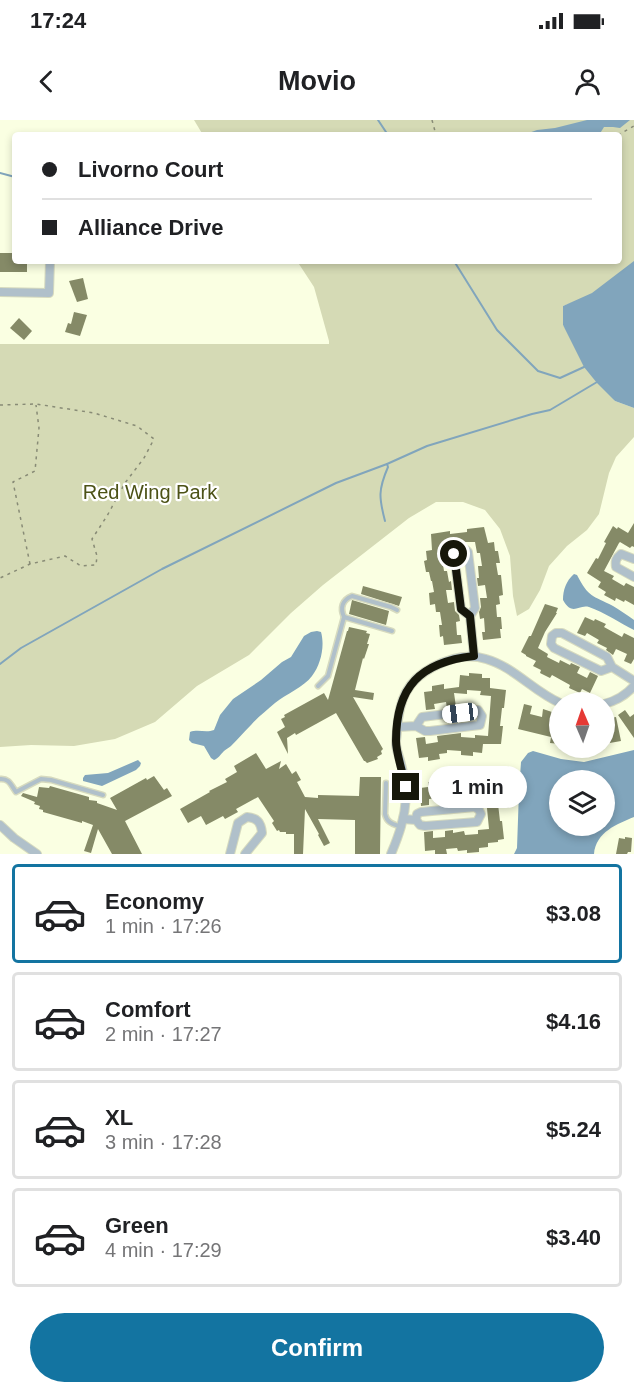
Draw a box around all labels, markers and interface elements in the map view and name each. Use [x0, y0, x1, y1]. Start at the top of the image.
text: 17:24 [30, 8, 86, 33]
icon: back [30, 65, 63, 98]
icon: person [571, 65, 604, 98]
text: Movio [278, 66, 356, 96]
text: Livorno Court [78, 157, 223, 182]
text: Alliance Drive [78, 215, 224, 240]
park label: Red Wing Park [83, 481, 218, 503]
route start [440, 540, 467, 567]
north arrow [549, 692, 615, 758]
map controls [549, 692, 615, 836]
car [441, 702, 479, 724]
callout: 1 min [427, 766, 526, 808]
button: layers [549, 770, 615, 836]
route end [392, 773, 419, 800]
text: 1 min [451, 776, 504, 798]
icon: car [33, 887, 87, 941]
text: Economy [105, 889, 204, 914]
text: $3.08 [546, 901, 601, 926]
text: 1 min · 17:26 [105, 915, 222, 937]
icon: car [33, 995, 87, 1049]
text: Comfort [105, 997, 191, 1022]
text: $4.16 [546, 1009, 601, 1034]
text: 2 min · 17:27 [105, 1023, 222, 1045]
icon: car [33, 1103, 87, 1157]
text: XL [105, 1105, 133, 1130]
text: $5.24 [546, 1117, 601, 1142]
text: 3 min · 17:28 [105, 1131, 222, 1153]
icon: car [33, 1211, 87, 1265]
text: Green [105, 1213, 169, 1238]
text: $3.40 [546, 1225, 601, 1250]
text: 4 min · 17:29 [105, 1239, 222, 1261]
button: Confirm [30, 1313, 604, 1382]

